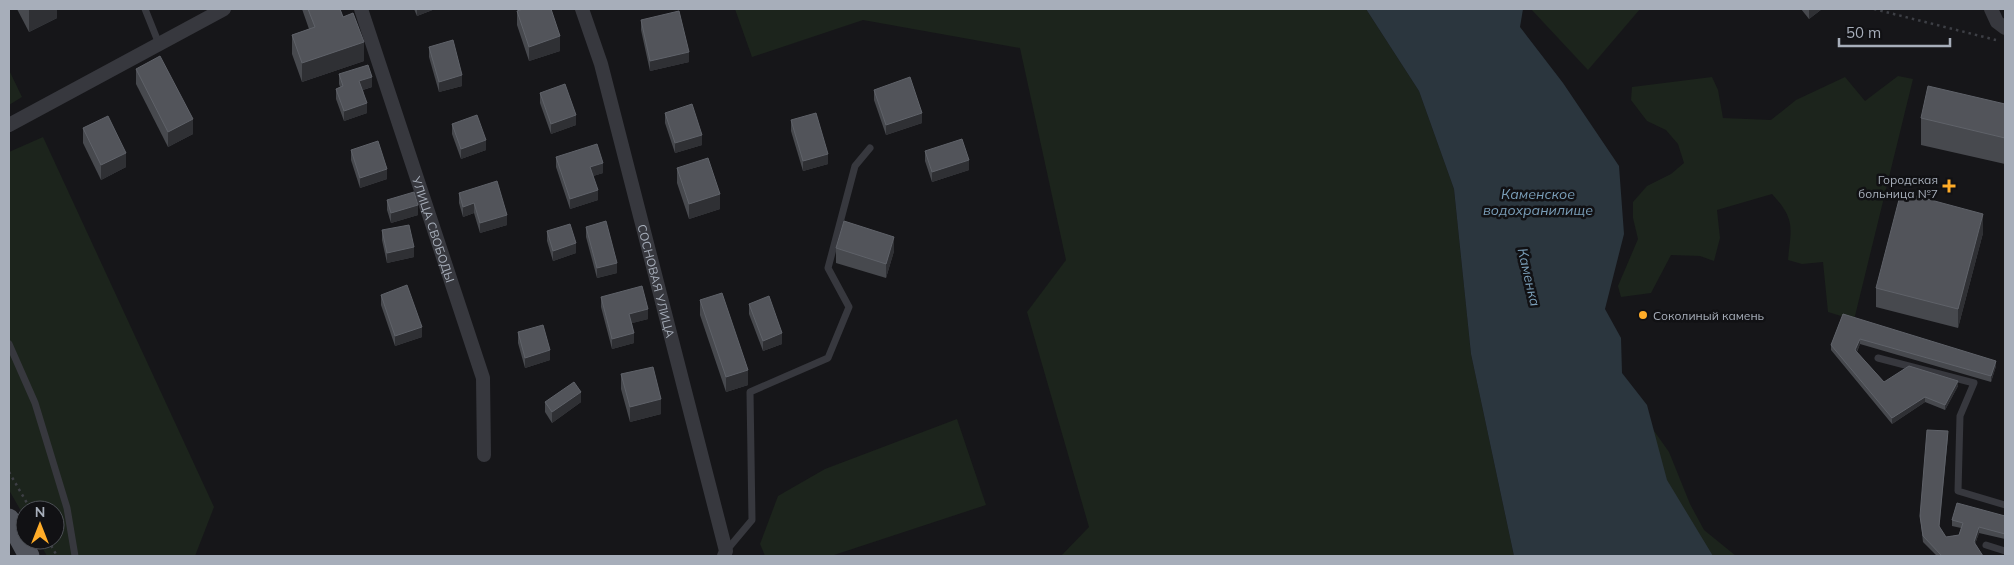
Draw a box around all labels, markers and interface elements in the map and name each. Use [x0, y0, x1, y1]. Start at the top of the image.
scale bar [1839, 15, 1950, 47]
text: 50 m [1846, 23, 1881, 42]
place label: Городская больница №7 [1858, 172, 1938, 201]
street label: УЛИЦА СВОБОДЫ [409, 173, 458, 284]
marker: Городская больница №7 [1942, 179, 1956, 193]
water label: Каменское водохранилище [1483, 185, 1593, 219]
street label: СОСНОВАЯ УЛИЦА [635, 222, 678, 339]
water label: Каменка [1514, 246, 1545, 308]
place label: Соколиный камень [1653, 308, 1765, 323]
marker: Соколиный камень [1637, 309, 1649, 321]
north arrow [15, 500, 65, 550]
text: N [35, 503, 45, 521]

